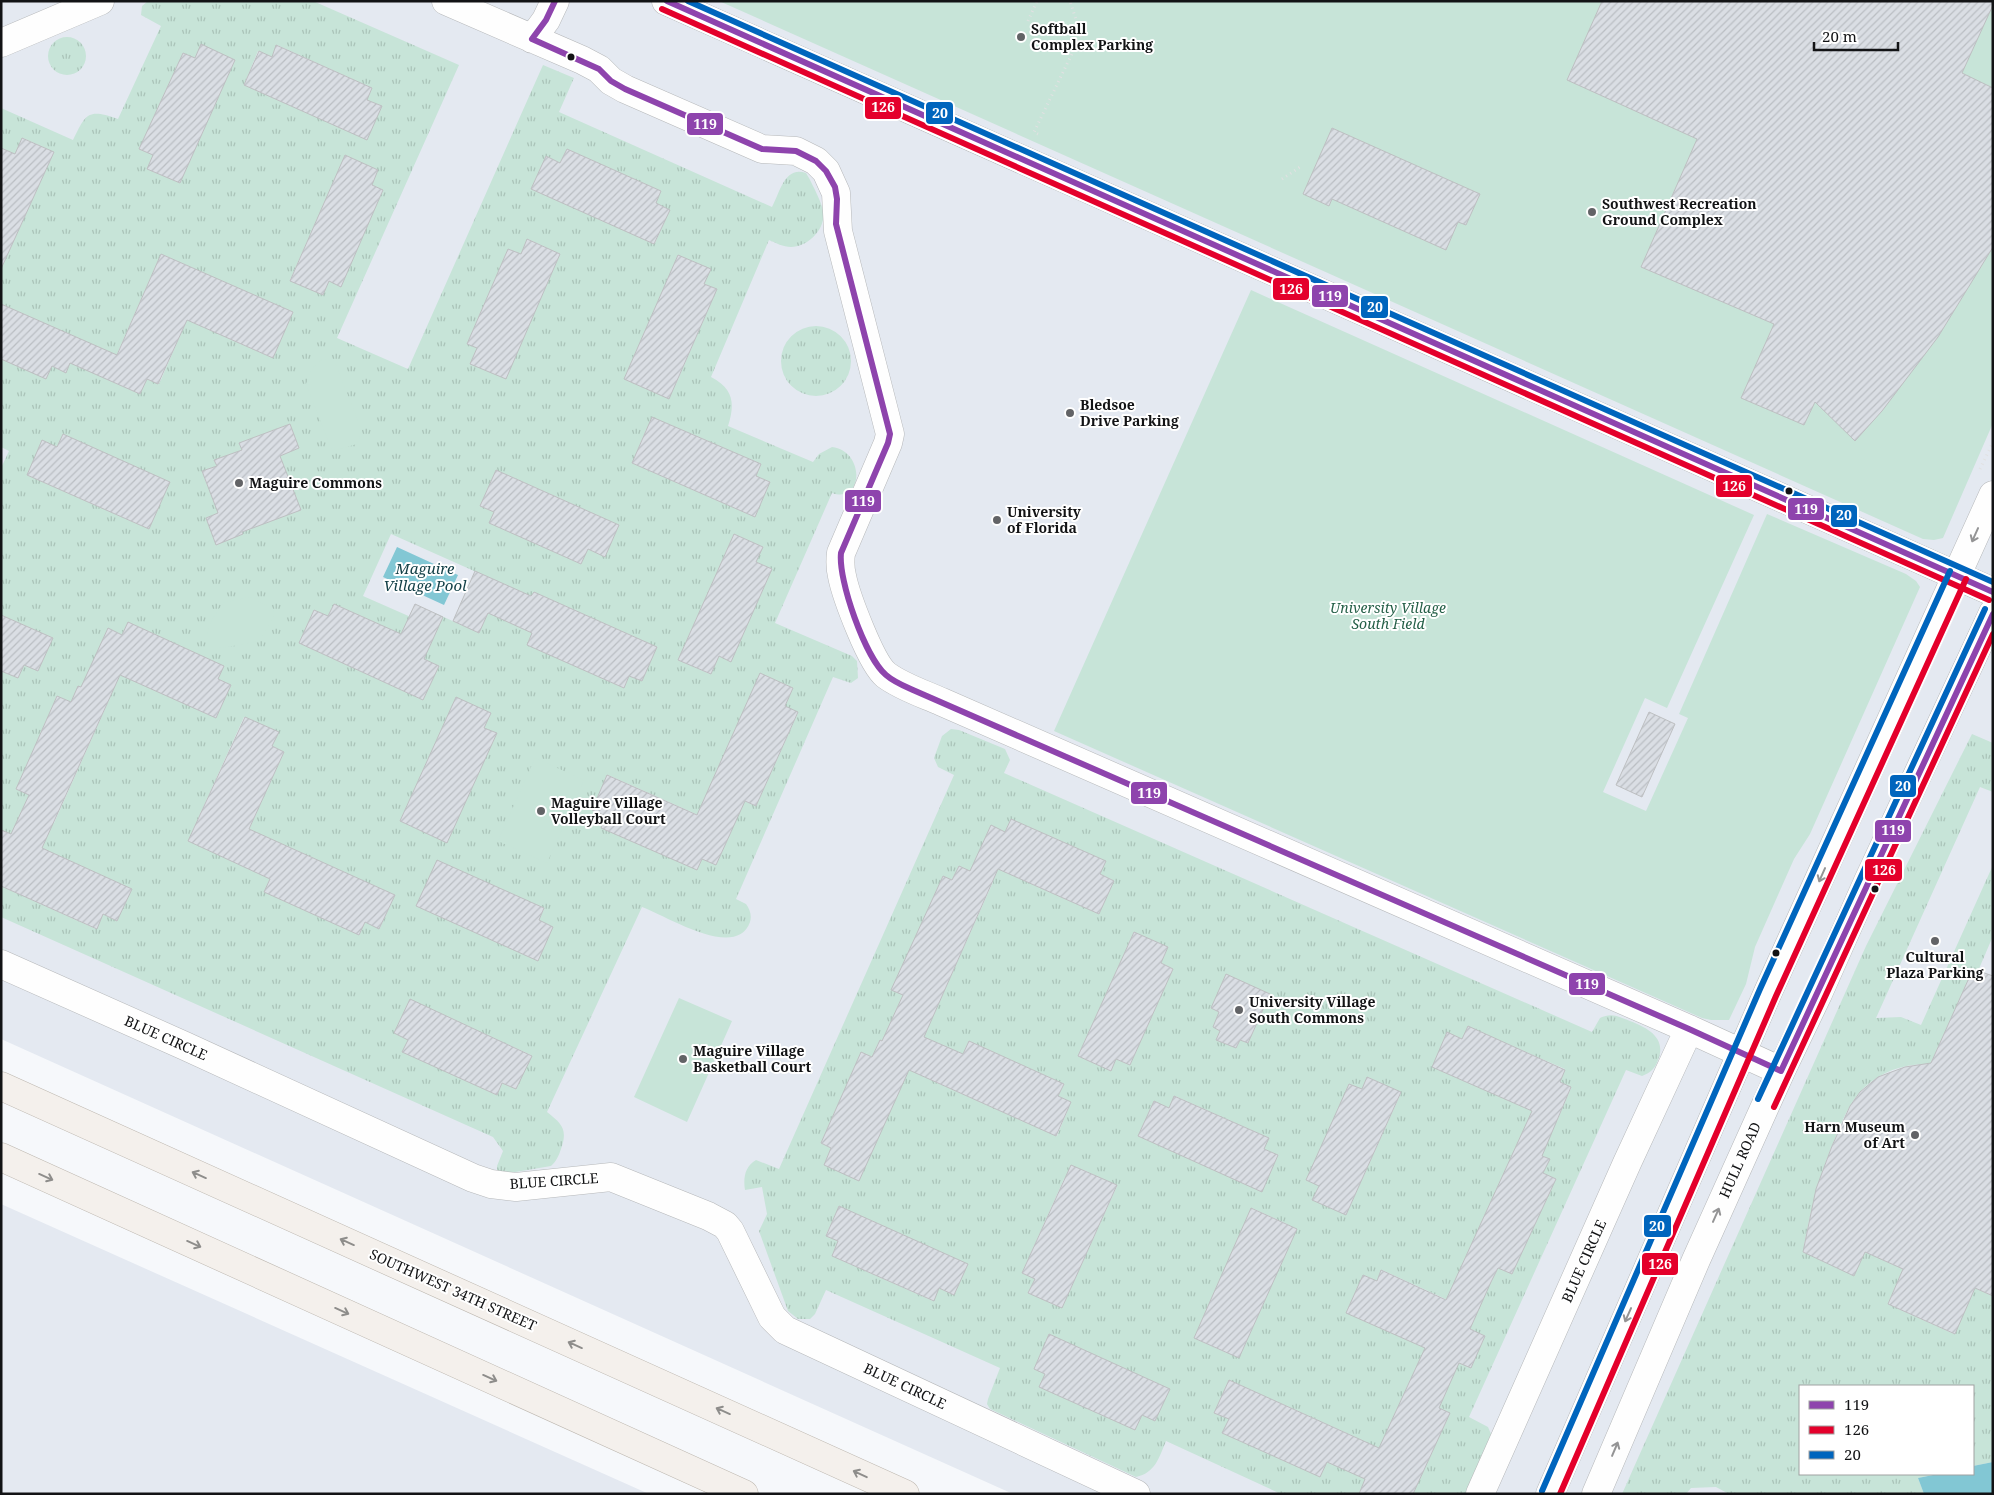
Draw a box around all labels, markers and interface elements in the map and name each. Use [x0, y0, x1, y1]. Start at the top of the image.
place label: Softball Complex Parking [1031, 19, 1153, 54]
scale bar [1814, 20, 1898, 52]
text: 20 m [1822, 26, 1857, 46]
marker: Softball Complex Parking [1015, 31, 1027, 43]
unlabelled marker [566, 52, 576, 62]
line badge: 126 [864, 96, 902, 120]
text: 126 [871, 97, 895, 116]
line badge: 20 [925, 101, 954, 125]
text: 20 [932, 103, 948, 122]
line badge: 119 [686, 112, 724, 136]
text: 119 [693, 114, 717, 133]
place label: Southwest Recreation Ground Complex [1602, 194, 1757, 229]
marker: Southwest Recreation Ground Complex [1586, 206, 1598, 218]
line badge: 126 [1272, 277, 1310, 301]
text: 126 [1279, 279, 1303, 298]
line badge: 119 [1311, 284, 1349, 308]
text: 119 [1318, 286, 1342, 305]
line badge: 20 [1360, 295, 1389, 319]
text: 20 [1367, 297, 1383, 316]
place label: Bledsoe Drive Parking [1080, 395, 1179, 430]
marker: Bledsoe Drive Parking [1064, 407, 1076, 419]
place label: Maguire Commons [249, 473, 382, 492]
line badge: 126 [1715, 474, 1753, 498]
text: 126 [1722, 476, 1746, 495]
marker: Maguire Commons [233, 477, 245, 489]
unlabelled marker [1784, 486, 1794, 496]
line badge: 119 [844, 489, 882, 513]
text: 119 [851, 491, 875, 510]
line badge: 119 [1787, 497, 1825, 521]
text: 119 [1794, 499, 1818, 518]
place label: University of Florida [1007, 502, 1082, 537]
line badge: 20 [1830, 504, 1858, 528]
text: 20 [1836, 505, 1852, 524]
marker: University of Florida [991, 514, 1003, 526]
one-way arrow [1970, 527, 1980, 542]
water label: Maguire Village Pool [383, 558, 467, 595]
park label: University Village South Field [1330, 598, 1446, 633]
line badge: 20 [1889, 774, 1917, 798]
text: 20 [1895, 776, 1911, 795]
line badge: 119 [1130, 781, 1168, 805]
text: 119 [1137, 783, 1161, 802]
place label: Maguire Village Volleyball Court [551, 793, 666, 828]
marker: Maguire Village Volleyball Court [535, 805, 547, 817]
line badge: 119 [1874, 819, 1912, 843]
text: 119 [1881, 820, 1905, 839]
line badge: 126 [1864, 858, 1903, 882]
text: 126 [1872, 860, 1896, 879]
one-way arrow [1816, 867, 1826, 882]
unlabelled marker [1870, 884, 1880, 894]
marker: Cultural Plaza Parking [1929, 935, 1941, 947]
place label: Cultural Plaza Parking [1886, 947, 1984, 982]
unlabelled marker [1771, 948, 1781, 958]
line badge: 119 [1568, 972, 1606, 996]
text: 119 [1575, 974, 1599, 993]
place label: University Village South Commons [1249, 992, 1375, 1027]
marker: University Village South Commons [1233, 1004, 1245, 1016]
street label: BLUE CIRCLE [122, 1011, 211, 1064]
place label: Maguire Village Basketball Court [693, 1041, 811, 1076]
marker: Maguire Village Basketball Court [677, 1053, 689, 1065]
place label: Harn Museum of Art [1804, 1117, 1905, 1152]
street label: HULL ROAD [1714, 1119, 1765, 1201]
marker: Harn Museum of Art [1909, 1129, 1921, 1141]
street label: BLUE CIRCLE [509, 1168, 599, 1193]
one-way arrow [192, 1170, 207, 1180]
one-way arrow [38, 1172, 53, 1182]
one-way arrow [1712, 1208, 1721, 1223]
line badge: 20 [1643, 1214, 1672, 1238]
street label: BLUE CIRCLE [1557, 1216, 1610, 1305]
text: 20 [1649, 1216, 1665, 1235]
one-way arrow [340, 1237, 355, 1247]
one-way arrow [186, 1239, 201, 1249]
street label: SOUTHWEST 34TH STREET [367, 1244, 540, 1335]
line badge: 126 [1641, 1252, 1679, 1276]
text: 126 [1648, 1254, 1672, 1273]
one-way arrow [334, 1307, 349, 1316]
one-way arrow [1623, 1307, 1633, 1322]
one-way arrow [568, 1339, 583, 1349]
street label: BLUE CIRCLE [861, 1358, 950, 1413]
one-way arrow [482, 1374, 497, 1384]
legend [1799, 1385, 1974, 1475]
text: 119 [1844, 1394, 1869, 1414]
one-way arrow [716, 1406, 731, 1416]
text: 126 [1844, 1419, 1869, 1439]
one-way arrow [1611, 1442, 1621, 1457]
text: 20 [1844, 1444, 1861, 1464]
one-way arrow [853, 1468, 868, 1478]

